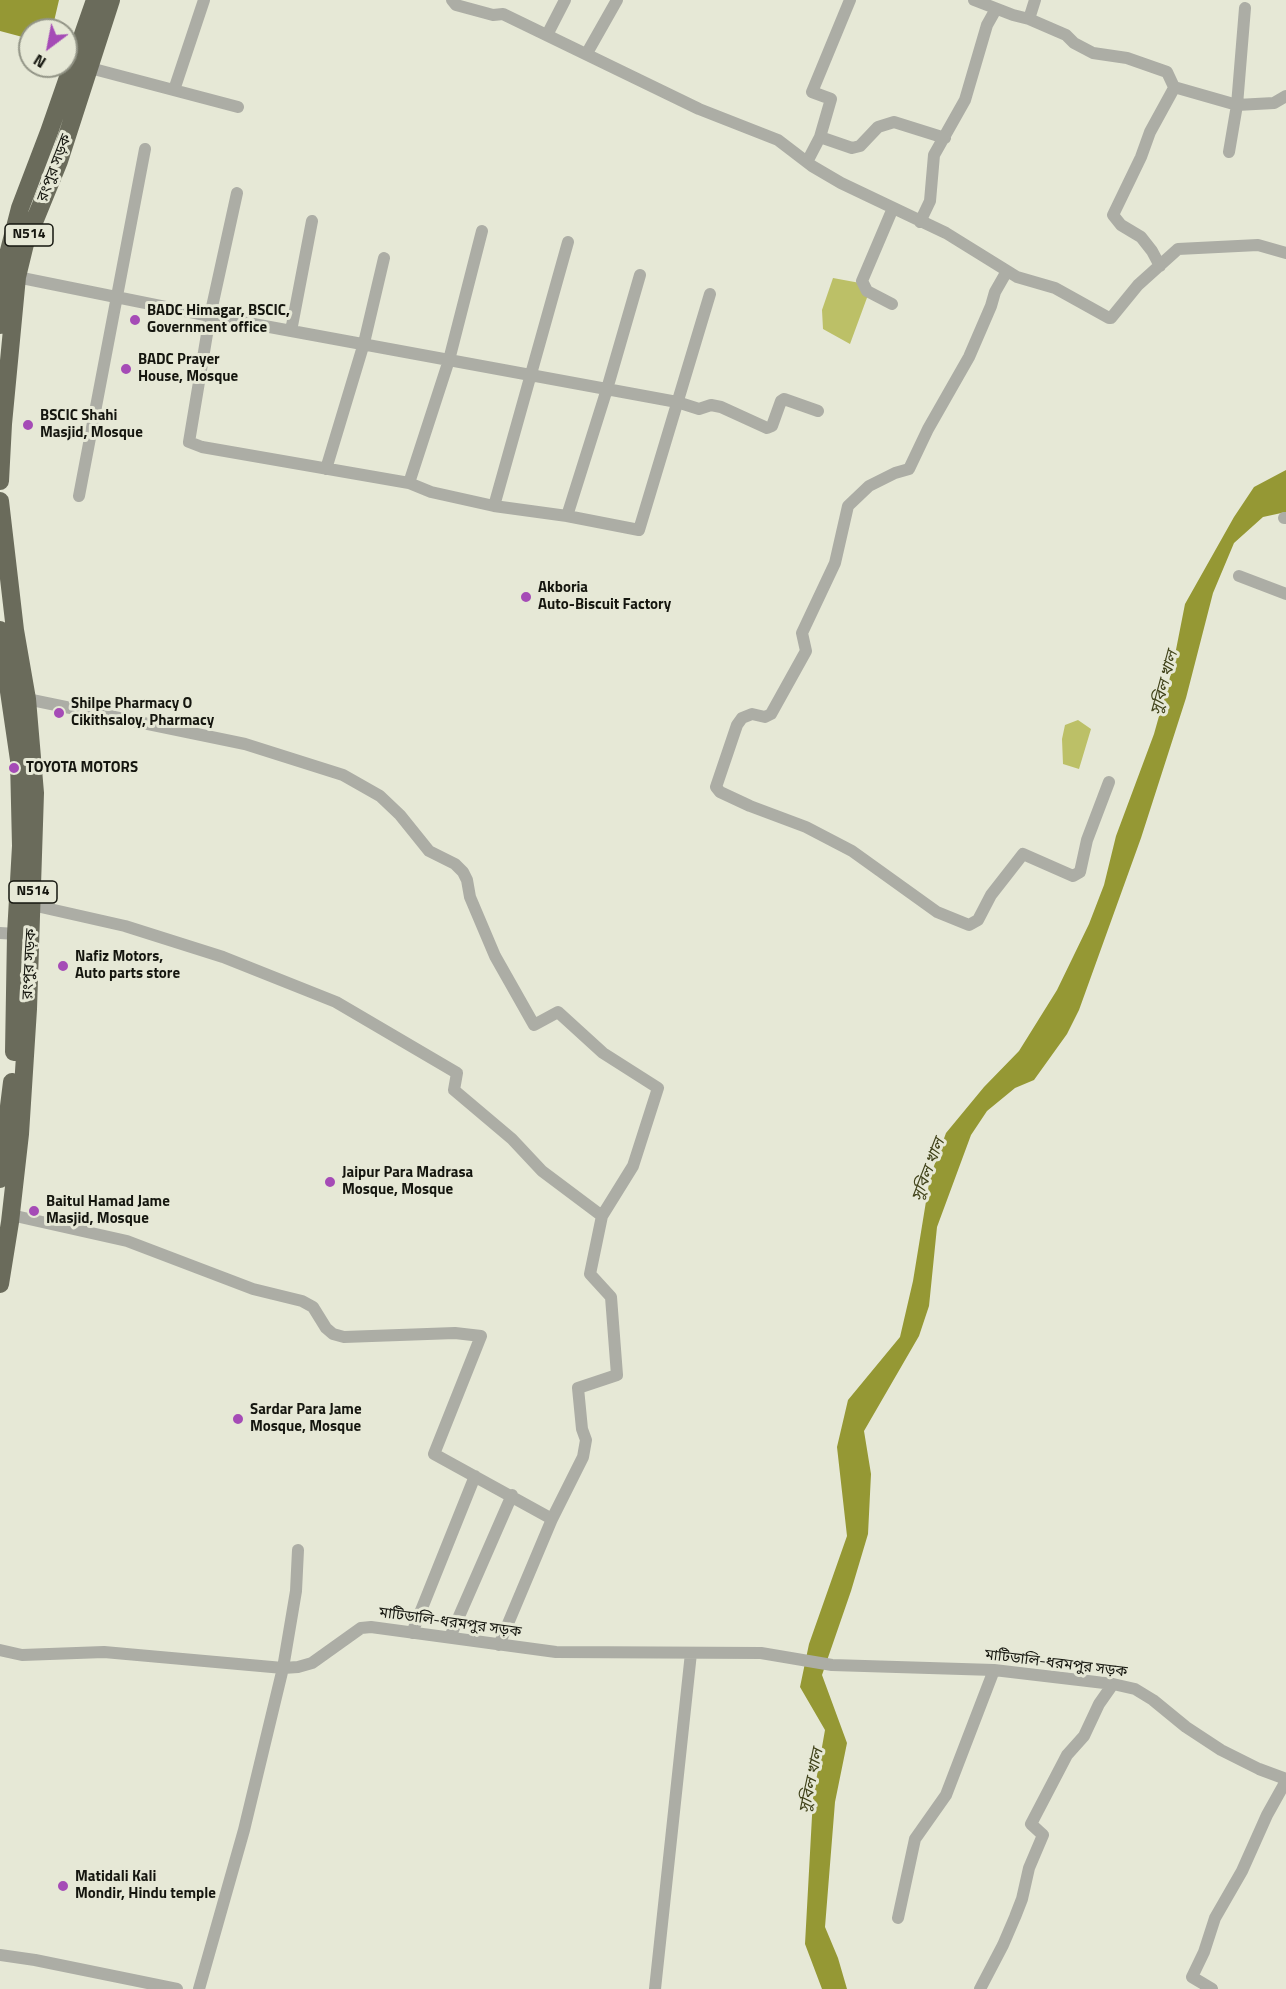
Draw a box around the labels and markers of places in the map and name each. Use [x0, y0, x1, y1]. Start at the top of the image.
place label: BADC Himagar, BSCIC, Government office [147, 302, 290, 337]
marker: BADC Himagar, BSCIC, Government office [128, 313, 142, 327]
place label: BADC Prayer House, Mosque [138, 351, 238, 386]
marker: BADC Prayer House, Mosque [119, 362, 133, 376]
place label: BSCIC Shahi Masjid, Mosque [40, 407, 143, 442]
marker: BSCIC Shahi Masjid, Mosque [21, 418, 35, 432]
place label: Akboria Auto-Biscuit Factory [538, 579, 671, 614]
marker: Akboria Auto-Biscuit Factory [519, 590, 533, 604]
place label: Shilpe Pharmacy O Cikithsaloy, Pharmacy [71, 695, 214, 730]
marker: Shilpe Pharmacy O Cikithsaloy, Pharmacy [52, 706, 66, 720]
place label: TOYOTA MOTORS [26, 759, 138, 777]
marker: TOYOTA MOTORS [7, 761, 21, 775]
place label: Nafiz Motors, Auto parts store [75, 948, 180, 983]
marker: Nafiz Motors, Auto parts store [56, 959, 70, 973]
place label: Jaipur Para Madrasa Mosque, Mosque [342, 1164, 473, 1199]
marker: Jaipur Para Madrasa Mosque, Mosque [323, 1175, 337, 1189]
place label: Baitul Hamad Jame Masjid, Mosque [46, 1193, 170, 1228]
marker: Baitul Hamad Jame Masjid, Mosque [27, 1204, 41, 1218]
place label: Sardar Para Jame Mosque, Mosque [250, 1401, 362, 1436]
marker: Sardar Para Jame Mosque, Mosque [231, 1412, 245, 1426]
place label: Matidali Kali Mondir, Hindu temple [75, 1868, 216, 1903]
marker: Matidali Kali Mondir, Hindu temple [56, 1879, 70, 1893]

